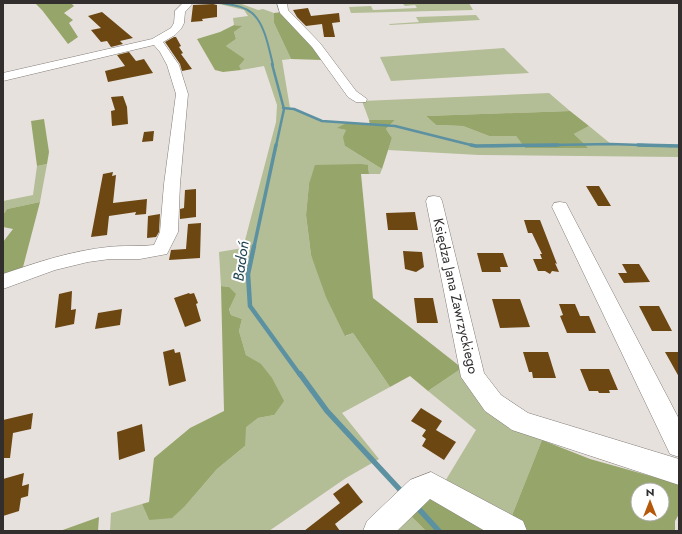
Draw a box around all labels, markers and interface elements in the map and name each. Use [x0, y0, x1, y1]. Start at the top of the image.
street label: Księdza Jana Zawrzyckiego [428, 216, 484, 376]
water label: Badoń [227, 239, 255, 282]
north arrow [630, 482, 670, 522]
text: N [646, 484, 654, 500]

